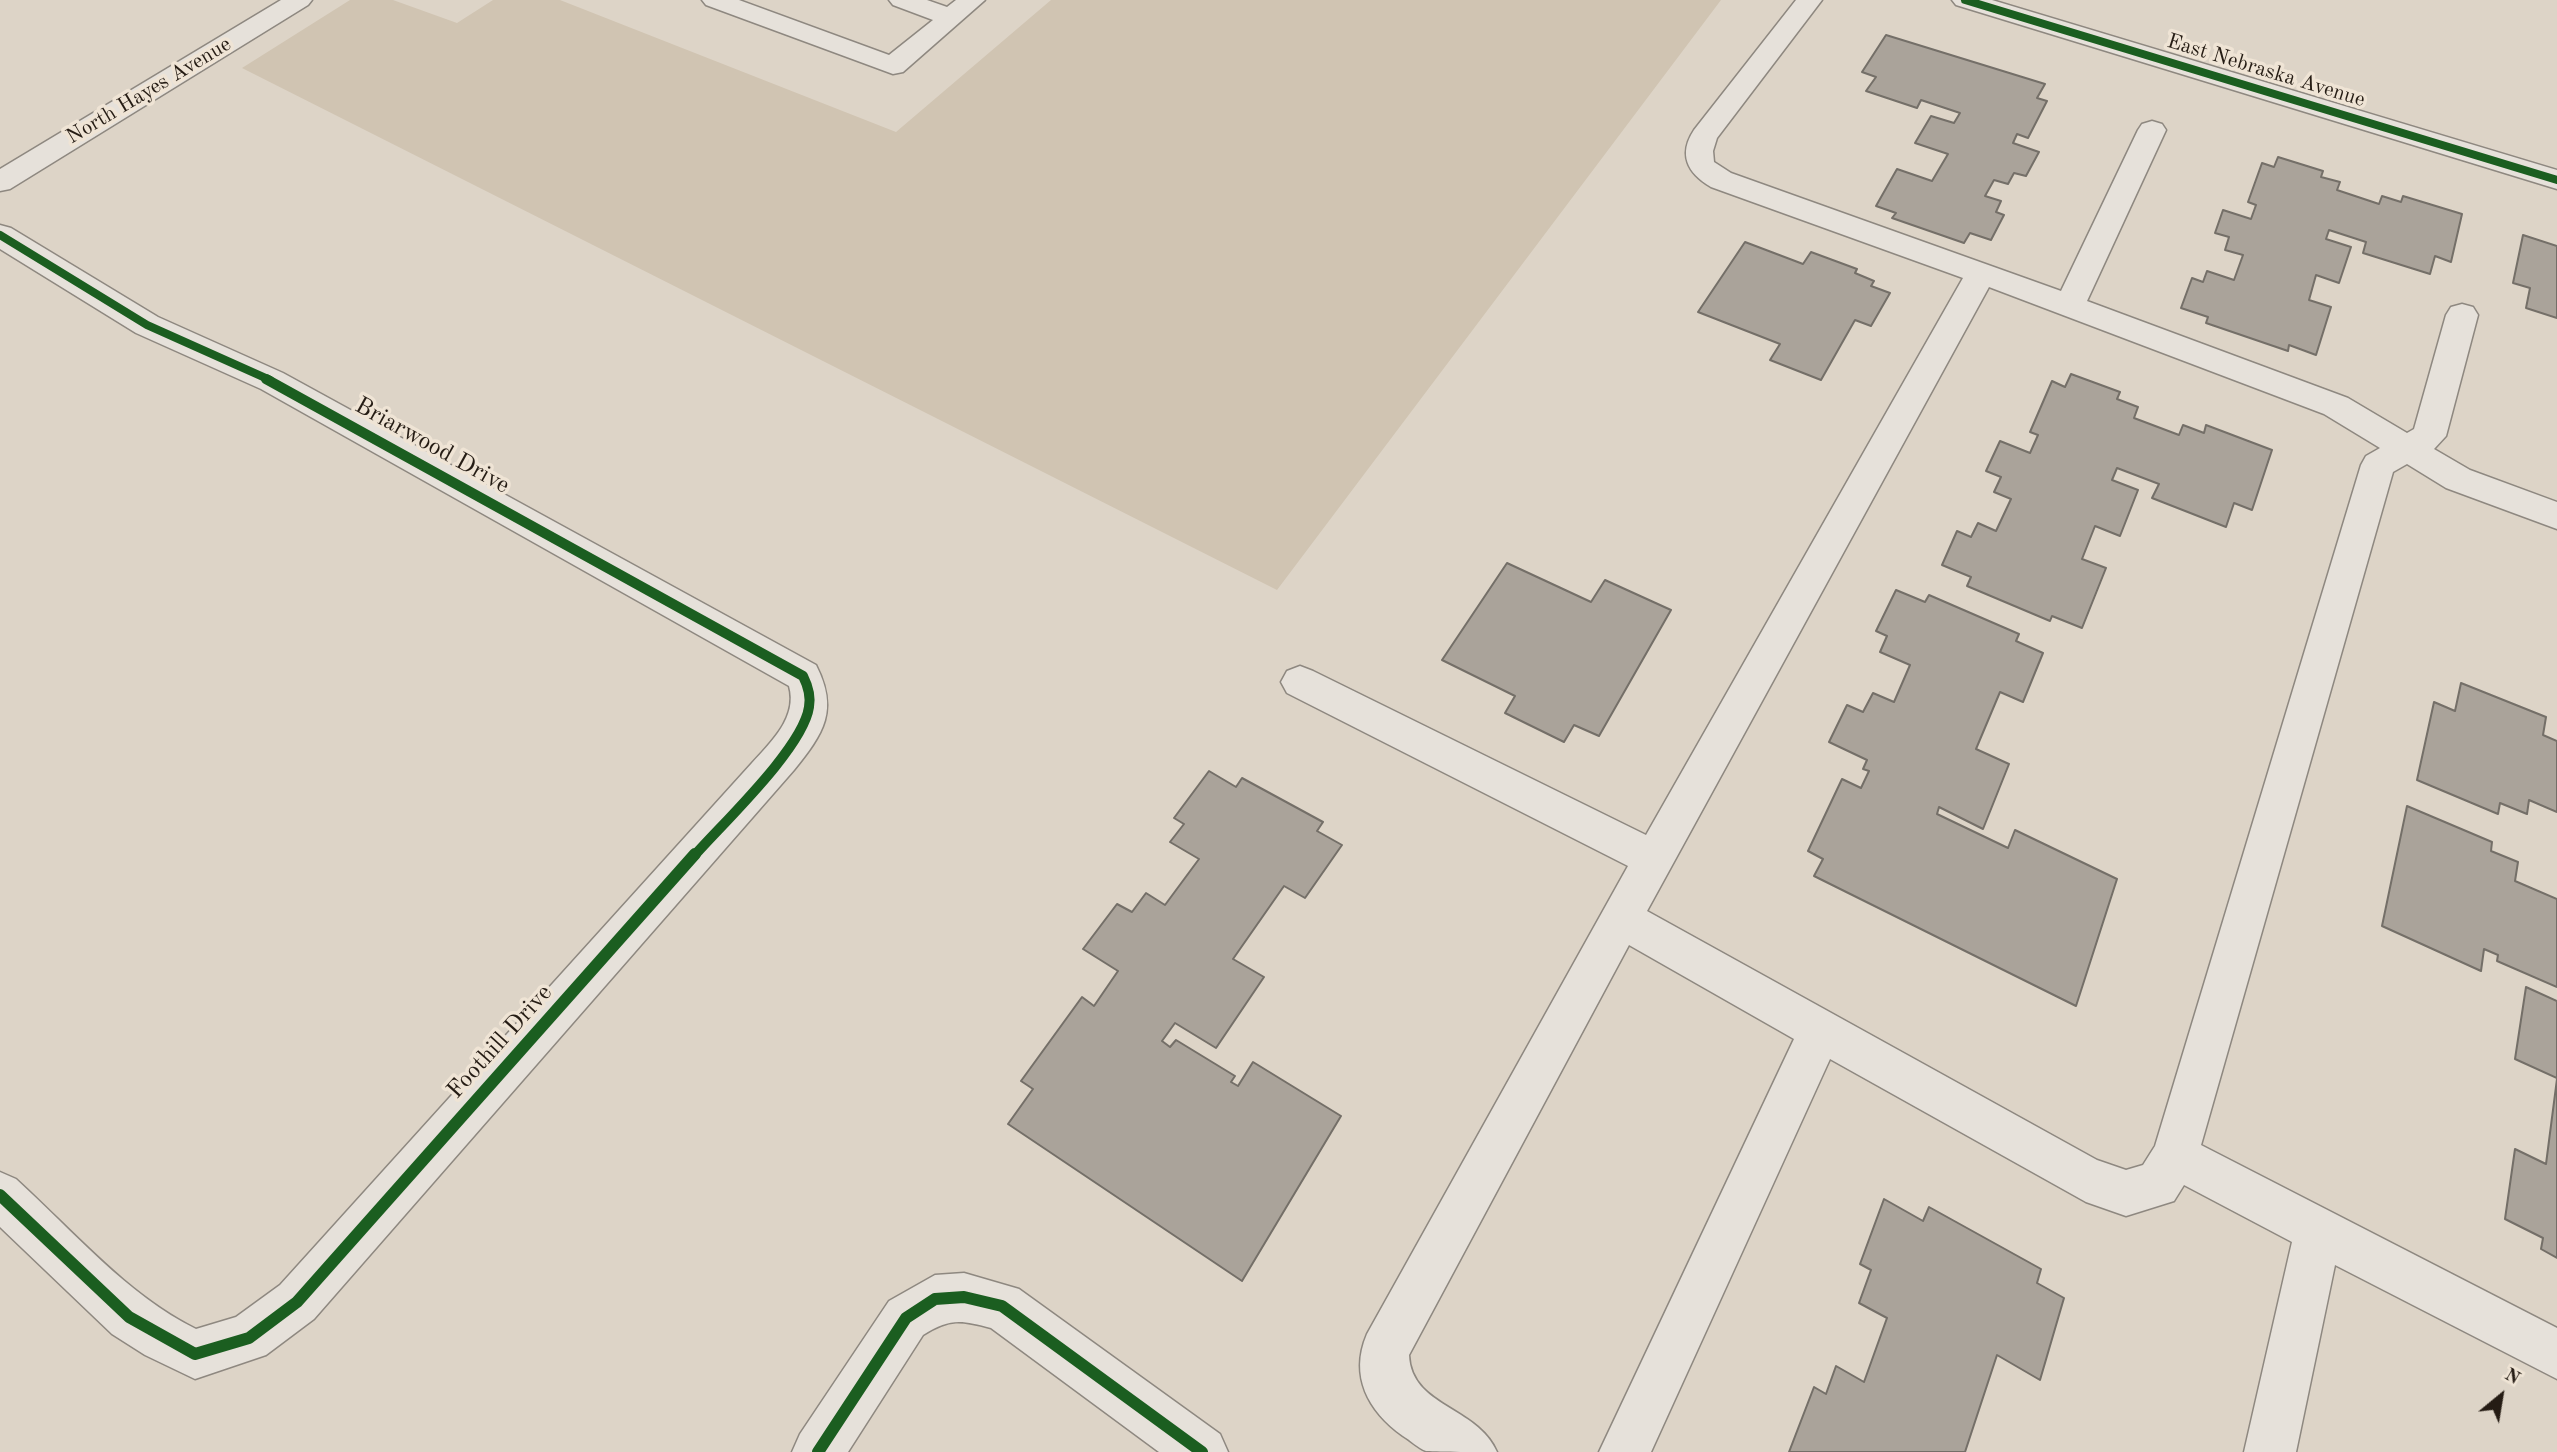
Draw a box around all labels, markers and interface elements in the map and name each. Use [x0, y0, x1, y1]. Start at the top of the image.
street label: East Nebraska Avenue [2164, 29, 2368, 113]
street label: North Hayes Avenue [62, 32, 236, 150]
street label: Briarwood Drive [349, 392, 515, 500]
street label: Foothill Drive [441, 979, 559, 1105]
north arrow [2466, 1361, 2536, 1431]
text: N [2501, 1366, 2523, 1389]

